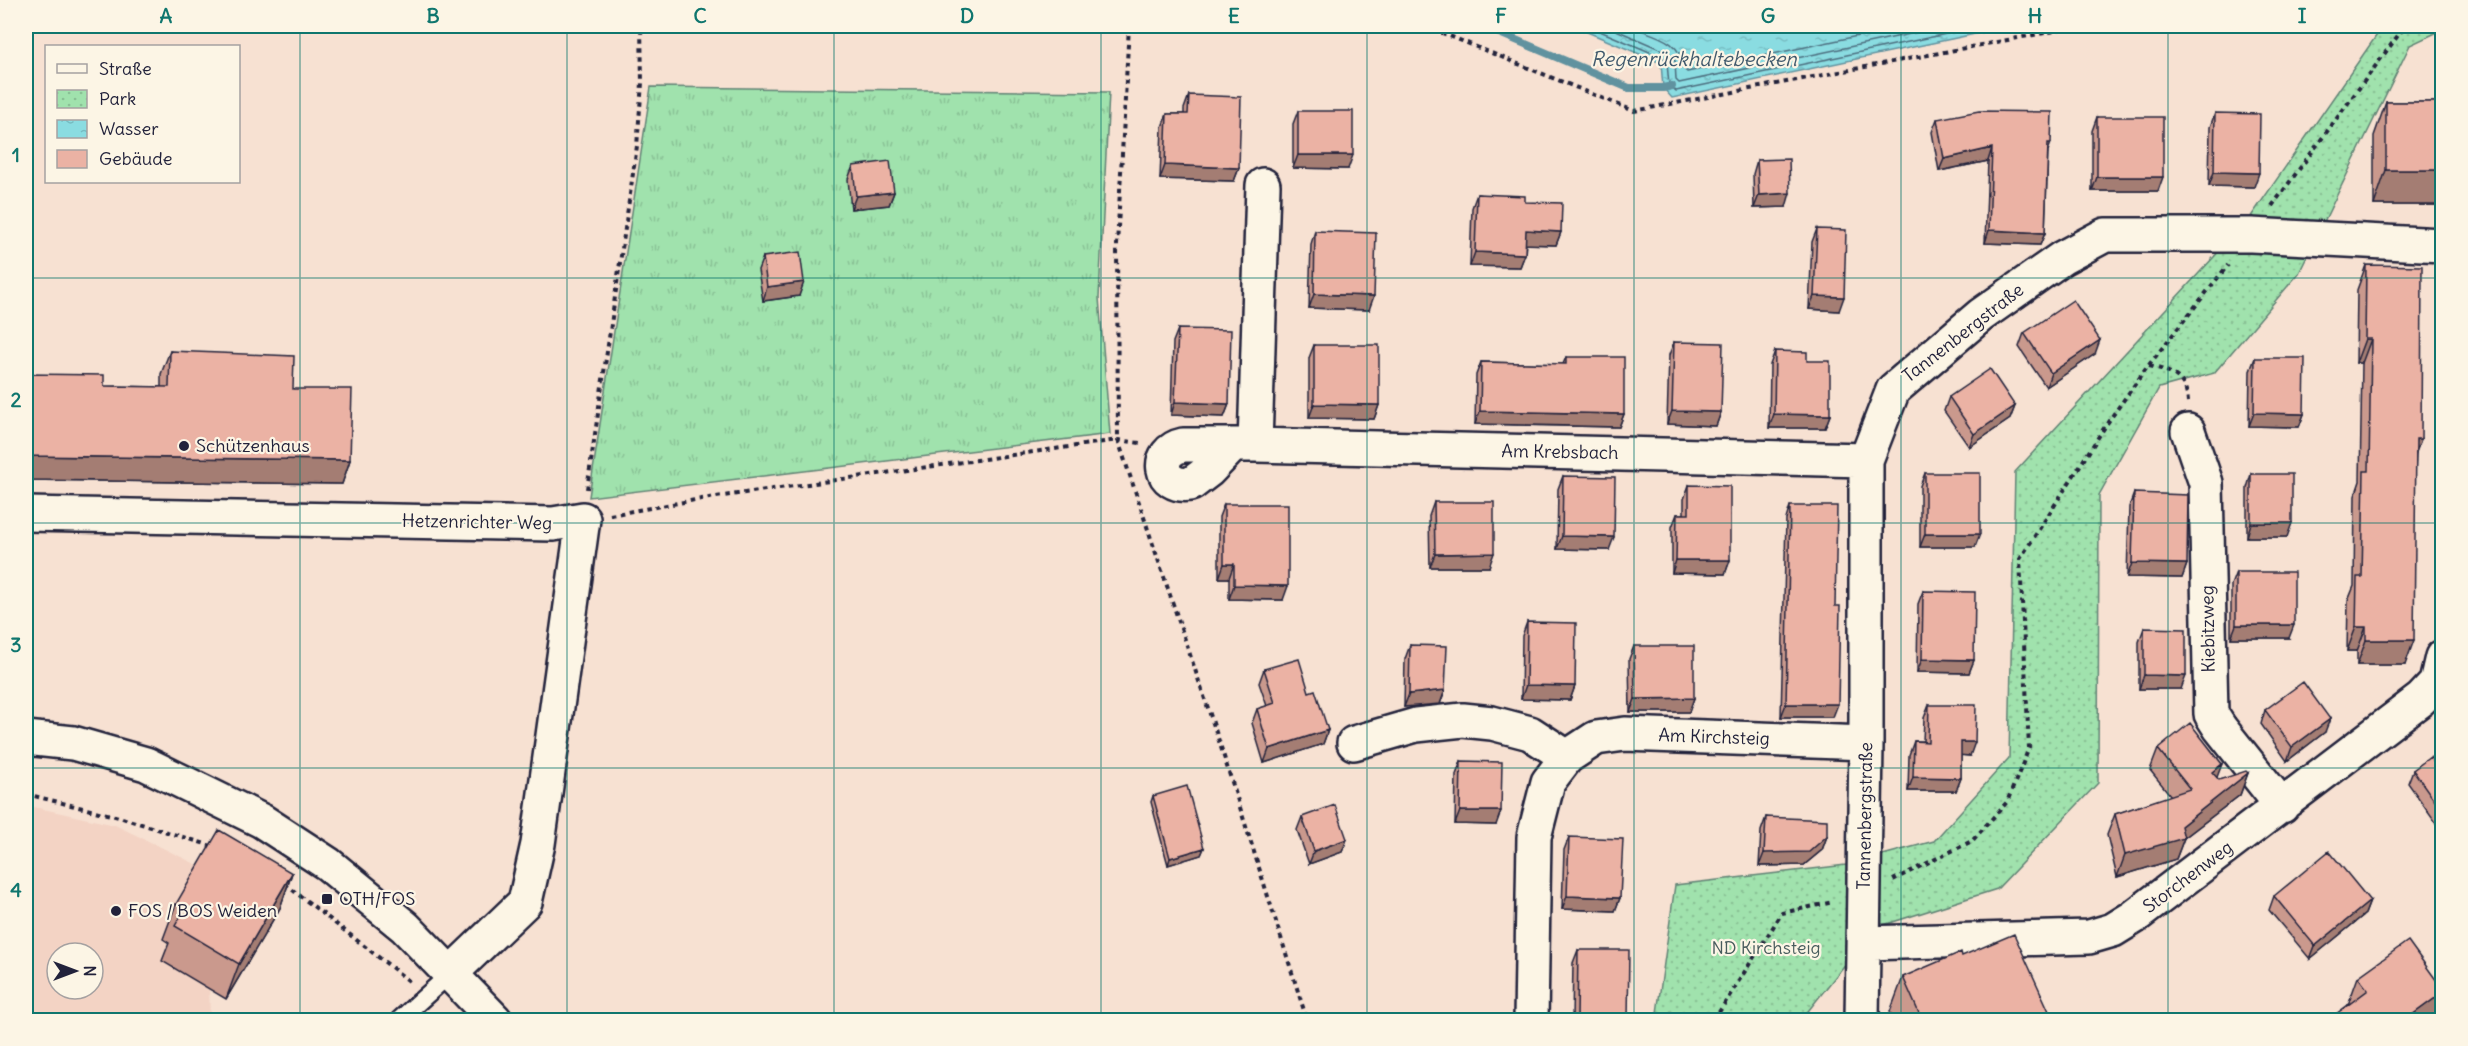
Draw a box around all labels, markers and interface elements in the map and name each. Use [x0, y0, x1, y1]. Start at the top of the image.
text: A [160, 3, 173, 28]
text: B [426, 3, 440, 28]
text: C [693, 3, 707, 28]
text: D [960, 3, 974, 28]
text: E [1228, 3, 1240, 28]
text: F [1495, 3, 1507, 28]
text: G [1761, 3, 1775, 28]
text: H [2028, 3, 2042, 28]
text: I [2298, 3, 2307, 28]
legend [45, 45, 240, 183]
water label: Regenrückhaltebecken [1591, 46, 1797, 71]
text: Straße [99, 57, 152, 80]
text: Park [99, 87, 136, 110]
text: Wasser [99, 117, 159, 140]
text: 1 [12, 142, 20, 167]
text: Gebäude [99, 147, 172, 170]
street label: Tannenbergstraße [1897, 278, 2028, 387]
text: 2 [11, 387, 22, 412]
place label: Schützenhaus [196, 434, 310, 457]
marker: Schützenhaus [177, 439, 191, 453]
street label: Am Krebsbach [1501, 439, 1619, 464]
street label: Hetzenrichter Weg [402, 509, 552, 534]
street label: Kiebitzweg [2195, 585, 2220, 673]
text: 3 [10, 632, 22, 657]
street label: Am Kirchsteig [1658, 723, 1770, 750]
street label: Tannenbergstraße [1852, 742, 1877, 890]
street label: Storchenweg [2138, 835, 2237, 918]
text: 4 [10, 877, 22, 902]
place label: OTH/FOS [339, 887, 415, 910]
marker: OTH/FOS [320, 892, 334, 906]
place label: FOS / BOS Weiden [128, 899, 277, 922]
marker: FOS / BOS Weiden [109, 904, 123, 918]
park label: ND Kirchsteig [1711, 936, 1821, 959]
north arrow [45, 941, 105, 1001]
text: N [80, 965, 100, 977]

